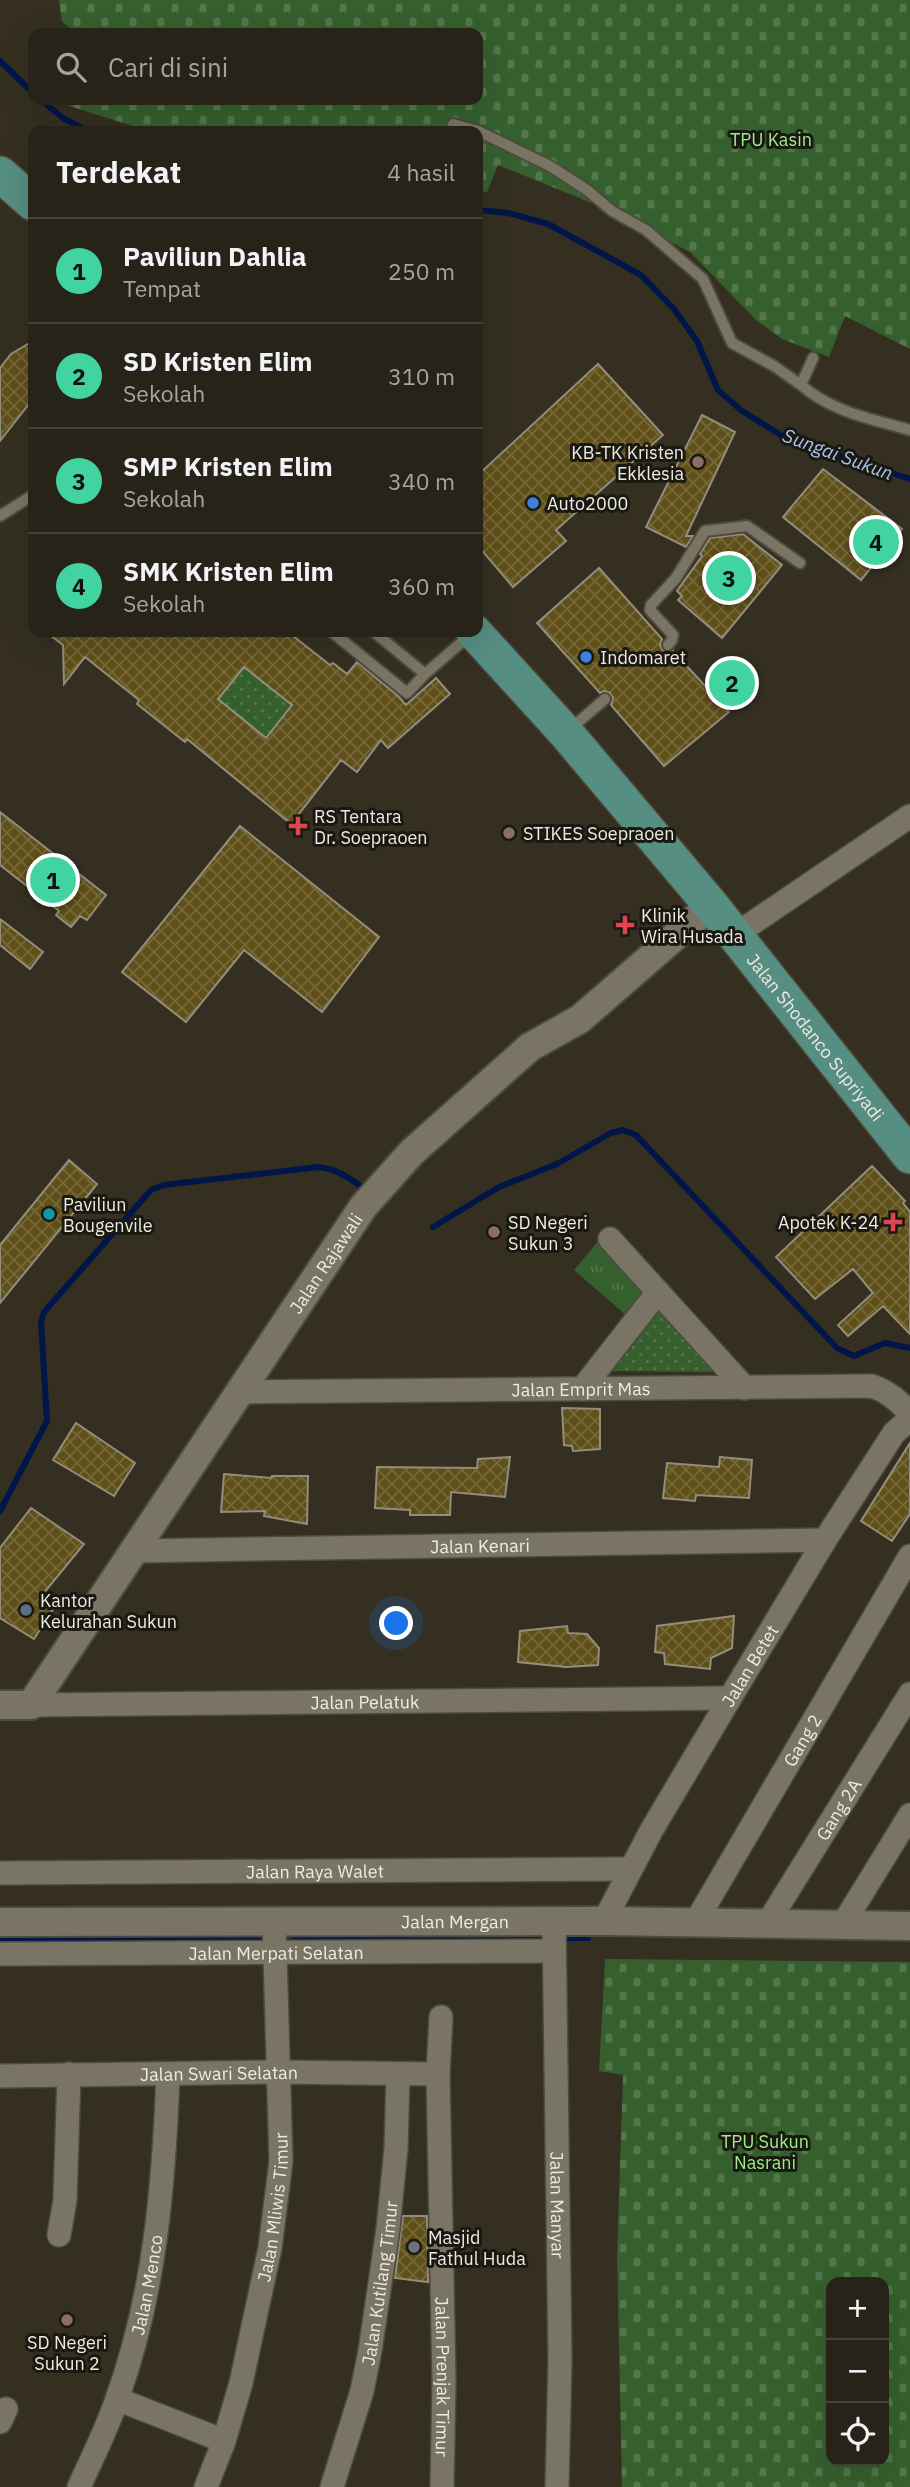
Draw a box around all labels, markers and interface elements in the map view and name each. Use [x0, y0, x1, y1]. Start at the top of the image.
search box [28, 28, 483, 105]
icon: search [52, 48, 90, 86]
text: Cari di sini [108, 50, 228, 84]
park label: TPU Kasin [730, 128, 812, 151]
text: Terdekat [56, 152, 181, 191]
text: 4 hasil [387, 157, 455, 187]
text: Paviliun Dahlia [123, 239, 307, 273]
text: 1 [72, 256, 86, 286]
text: 250 m [388, 256, 455, 286]
text: Tempat [123, 273, 201, 303]
text: SD Kristen Elim [123, 344, 313, 378]
text: 2 [72, 361, 86, 391]
text: 310 m [388, 361, 455, 391]
text: Sekolah [123, 378, 205, 408]
water label: Sungai Sukun [780, 423, 896, 485]
place label: KB-TK Kristen Ekklesia [571, 441, 684, 485]
text: SMP Kristen Elim [123, 449, 333, 483]
marker: KB-TK Kristen Ekklesia [690, 454, 706, 470]
text: 3 [72, 466, 86, 496]
text: 340 m [388, 466, 455, 496]
text: Sekolah [123, 483, 205, 513]
place label: Auto2000 [547, 492, 628, 515]
marker: Auto2000 [525, 495, 541, 511]
pin: 4 [853, 516, 899, 568]
pin: 3 [706, 552, 752, 604]
text: SMK Kristen Elim [123, 554, 334, 588]
text: 4 [72, 571, 86, 601]
text: 360 m [388, 571, 455, 601]
text: Sekolah [123, 588, 205, 618]
place label: Indomaret [600, 646, 686, 669]
marker: Indomaret [578, 649, 594, 665]
pin: 2 [709, 657, 755, 709]
place label: RS Tentara Dr. Soepraoen [314, 805, 428, 849]
marker: RS Tentara Dr. Soepraoen [288, 816, 308, 836]
place label: STIKES Soepraoen [523, 822, 674, 845]
marker: STIKES Soepraoen [501, 825, 517, 841]
pin: 1 [30, 854, 76, 906]
place label: Klinik Wira Husada [641, 904, 744, 948]
marker: Klinik Wira Husada [615, 915, 635, 935]
street label: Jalan Shodanco Supriyadi [742, 948, 889, 1126]
place label: Paviliun Bougenvile [63, 1193, 153, 1237]
marker: Paviliun Bougenvile [41, 1206, 57, 1222]
street label: Jalan Rajawali [284, 1209, 367, 1318]
place label: SD Negeri Sukun 3 [508, 1211, 588, 1255]
place label: Apotek K-24 [778, 1211, 879, 1234]
marker: Apotek K-24 [885, 1214, 901, 1230]
marker: SD Negeri Sukun 3 [486, 1224, 502, 1240]
street label: Jalan Emprit Mas [511, 1377, 651, 1401]
street label: Jalan Kenari [430, 1533, 530, 1558]
place label: Kantor Kelurahan Sukun [40, 1589, 177, 1633]
marker: Kantor Kelurahan Sukun [18, 1602, 34, 1618]
your location [379, 1606, 413, 1640]
street label: Jalan Betet [716, 1620, 783, 1711]
street label: Jalan Pelatuk [310, 1690, 420, 1714]
street label: Gang 2 [778, 1710, 826, 1770]
street label: Gang 2A [810, 1774, 866, 1845]
street label: Jalan Raya Walet [246, 1859, 384, 1883]
street label: Jalan Mergan [401, 1910, 509, 1933]
street label: Jalan Merpati Selatan [188, 1941, 364, 1964]
street label: Jalan Swari Selatan [140, 2060, 298, 2085]
park label: TPU Sukun Nasrani [721, 2130, 809, 2174]
street label: Jalan Mliwis Timur [252, 2132, 293, 2284]
street label: Jalan Manyar [546, 2151, 570, 2259]
street label: Jalan Kutilang Timur [356, 2199, 402, 2367]
place label: Masjid Fathul Huda [428, 2226, 526, 2270]
street label: Jalan Menco [126, 2233, 167, 2337]
marker: Masjid Fathul Huda [406, 2239, 422, 2255]
map controls [826, 2277, 889, 2466]
button: + [826, 2277, 889, 2340]
street label: Jalan Prenjak Timur [431, 2296, 456, 2458]
marker: SD Negeri Sukun 2 [59, 2312, 75, 2328]
place label: SD Negeri Sukun 2 [27, 2331, 107, 2375]
button: − [826, 2340, 889, 2403]
button: locate [826, 2403, 889, 2466]

